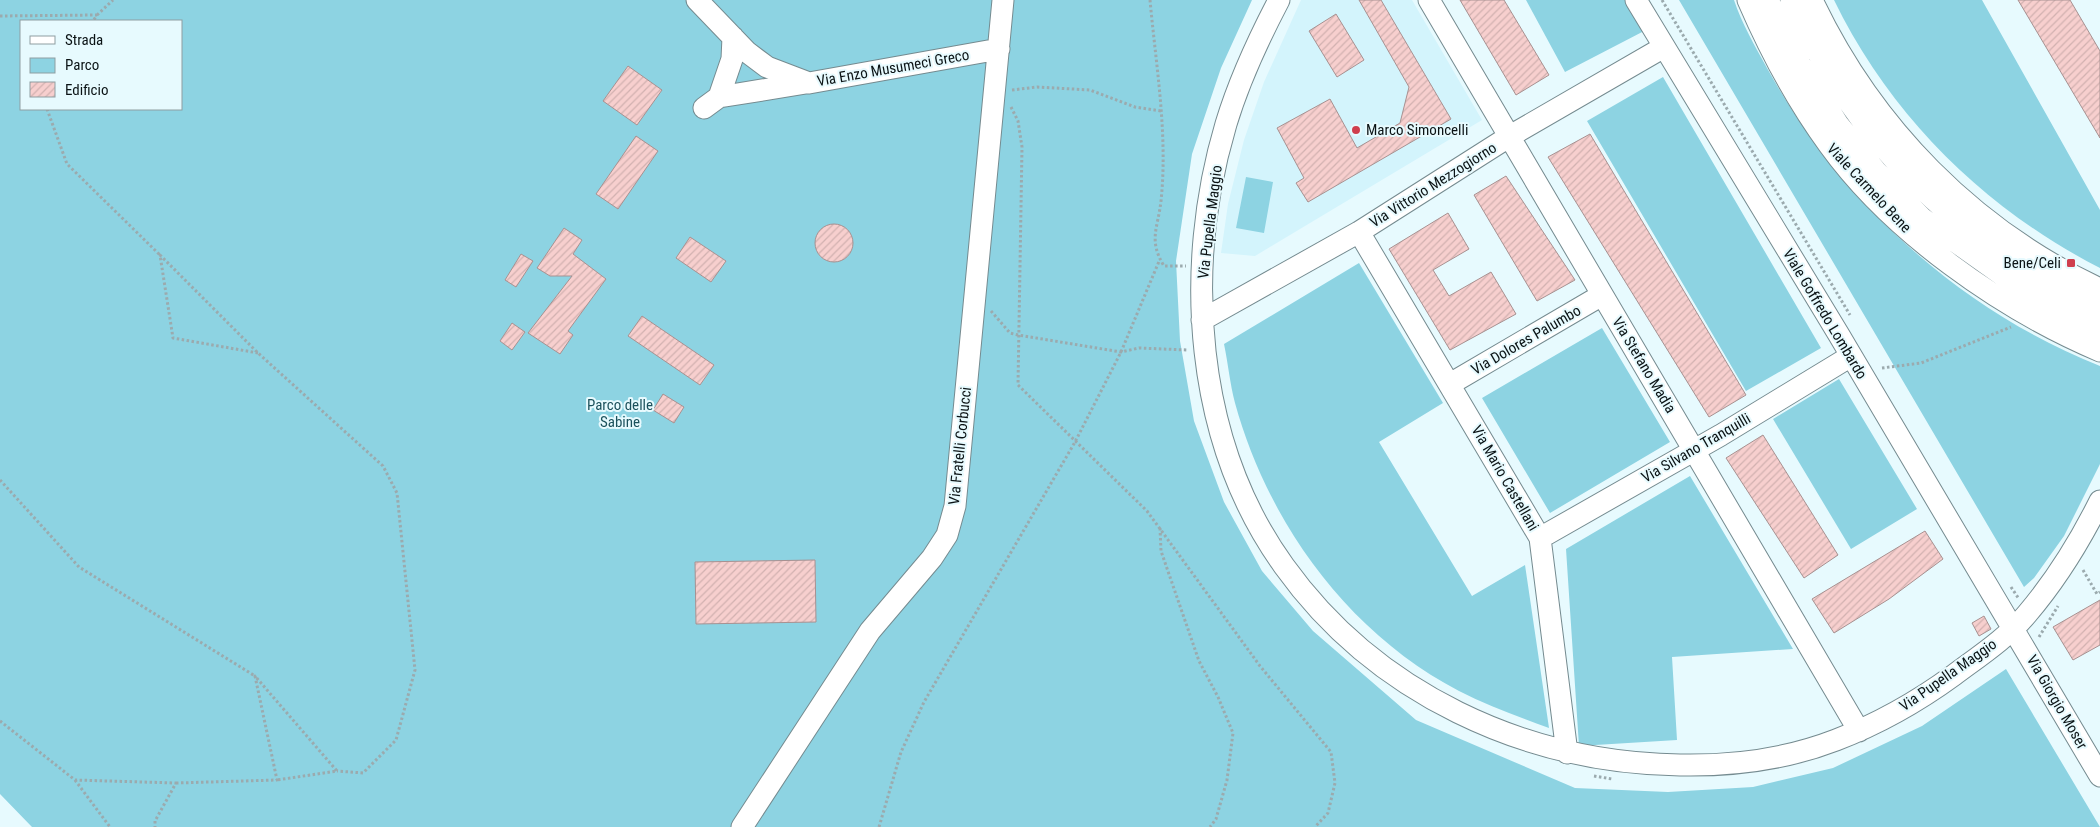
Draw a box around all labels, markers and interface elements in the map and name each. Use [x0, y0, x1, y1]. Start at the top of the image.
legend [20, 20, 182, 110]
text: Strada [65, 31, 103, 49]
street label: Via Enzo Musumeci Greco [815, 46, 971, 90]
text: Parco [65, 56, 99, 74]
text: Edificio [65, 81, 108, 99]
place label: Marco Simoncelli [1366, 121, 1468, 139]
marker: Marco Simoncelli [1350, 124, 1362, 136]
street label: Via Vittorio Mezzogiorno [1366, 139, 1500, 231]
street label: Viale Carmelo Bene [1823, 140, 1915, 236]
street label: Via Pupella Maggio [1194, 164, 1226, 280]
street label: Viale Goffredo Lombardo [1779, 246, 1871, 382]
place label: Bene/Celi [2003, 254, 2061, 272]
marker: Bene/Celi [2065, 257, 2077, 269]
street label: Via Dolores Palumbo [1468, 301, 1584, 379]
street label: Via Stefano Madia [1608, 314, 1680, 416]
street label: Via Fratelli Corbucci [945, 386, 975, 506]
park label: Parco delle Sabine [587, 396, 653, 431]
street label: Via Silvano Tranquilli [1638, 409, 1754, 487]
street label: Via Mario Castellani [1468, 422, 1542, 534]
street label: Via Pupella Maggio [1896, 635, 2000, 715]
street label: Via Giorgio Moser [2023, 652, 2091, 753]

